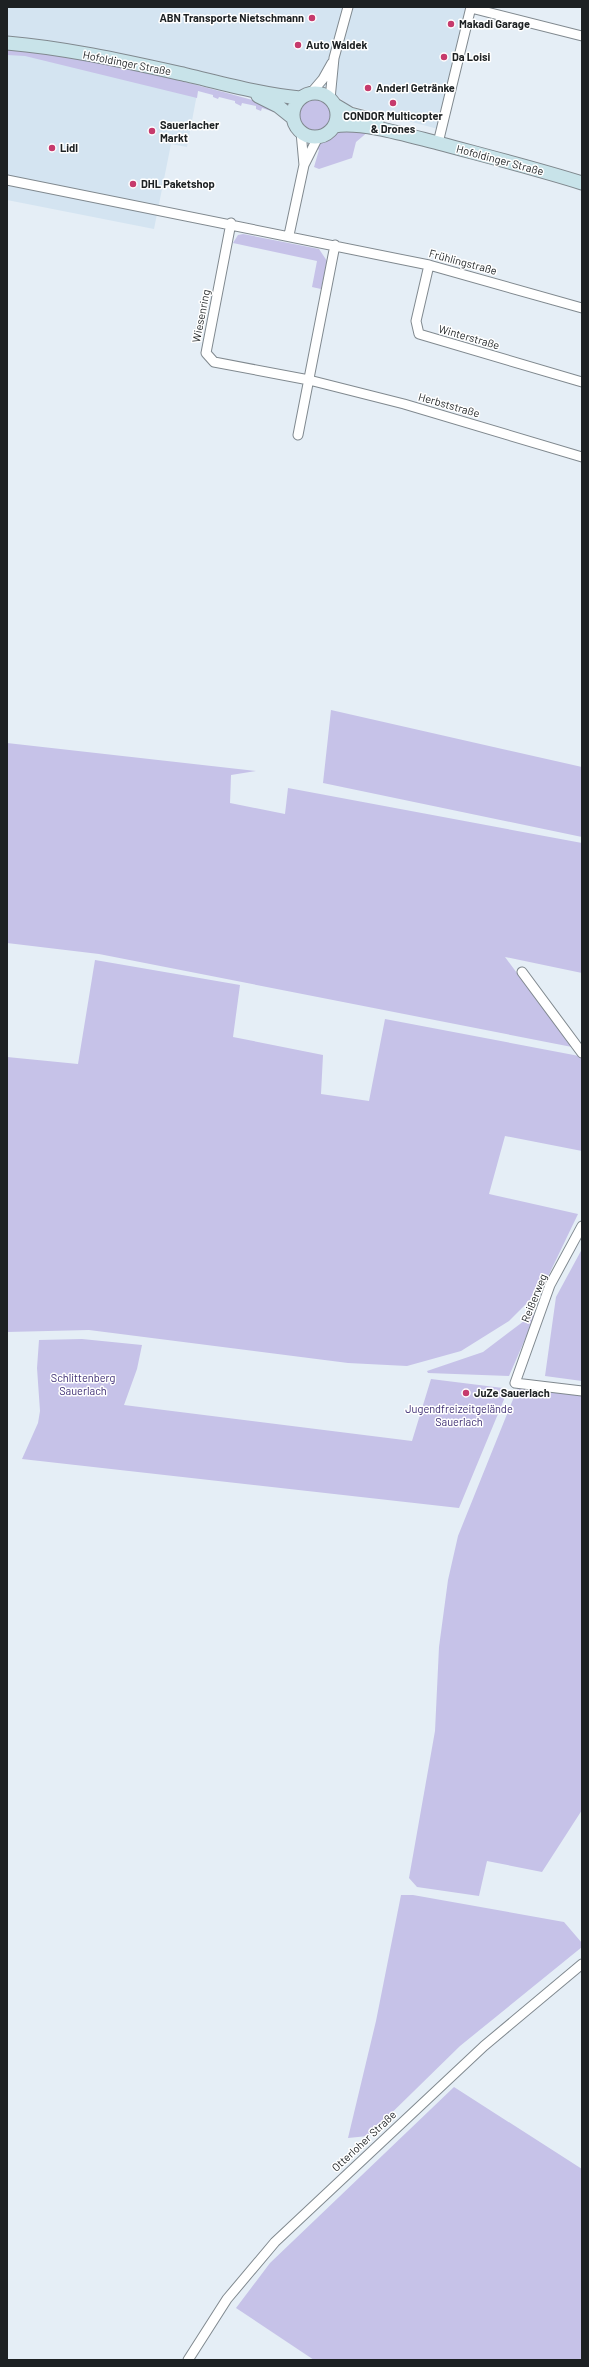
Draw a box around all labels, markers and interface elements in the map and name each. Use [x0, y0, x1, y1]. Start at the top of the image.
place label: ABN Transporte Nietschmann [159, 11, 304, 24]
marker: ABN Transporte Nietschmann [307, 13, 317, 23]
place label: Makadi Garage [459, 17, 530, 30]
marker: Makadi Garage [446, 19, 456, 29]
place label: Auto Waldek [306, 38, 368, 51]
marker: Auto Waldek [293, 40, 303, 50]
street label: Hofoldinger Straße [82, 48, 173, 77]
place label: Da Loisi [452, 50, 491, 63]
marker: Da Loisi [439, 52, 449, 62]
place label: Anderl Getränke [376, 81, 455, 94]
marker: Anderl Getränke [363, 83, 373, 93]
marker: CONDOR Multicopter & Drones [388, 98, 398, 108]
place label: CONDOR Multicopter & Drones [343, 109, 443, 135]
place label: Sauerlacher Markt [160, 118, 220, 144]
marker: Sauerlacher Markt [147, 126, 157, 136]
place label: Lidl [60, 141, 78, 154]
street label: Hofoldinger Straße [455, 142, 545, 177]
marker: Lidl [47, 143, 57, 153]
place label: DHL Paketshop [141, 177, 215, 190]
marker: DHL Paketshop [128, 179, 138, 189]
street label: Frühlingstraße [428, 246, 499, 277]
street label: Wiesenring [189, 288, 212, 344]
street label: Winterstraße [437, 322, 501, 351]
street label: Herbststraße [417, 390, 481, 420]
street label: Reißerweg [518, 1272, 549, 1324]
park label: Schlittenberg Sauerlach [51, 1371, 115, 1397]
place label: JuZe Sauerlach [474, 1386, 550, 1399]
marker: JuZe Sauerlach [461, 1388, 471, 1398]
park label: Jugendfreizeitgelände Sauerlach [405, 1402, 513, 1428]
street label: Otterloher Straße [329, 2107, 399, 2174]

